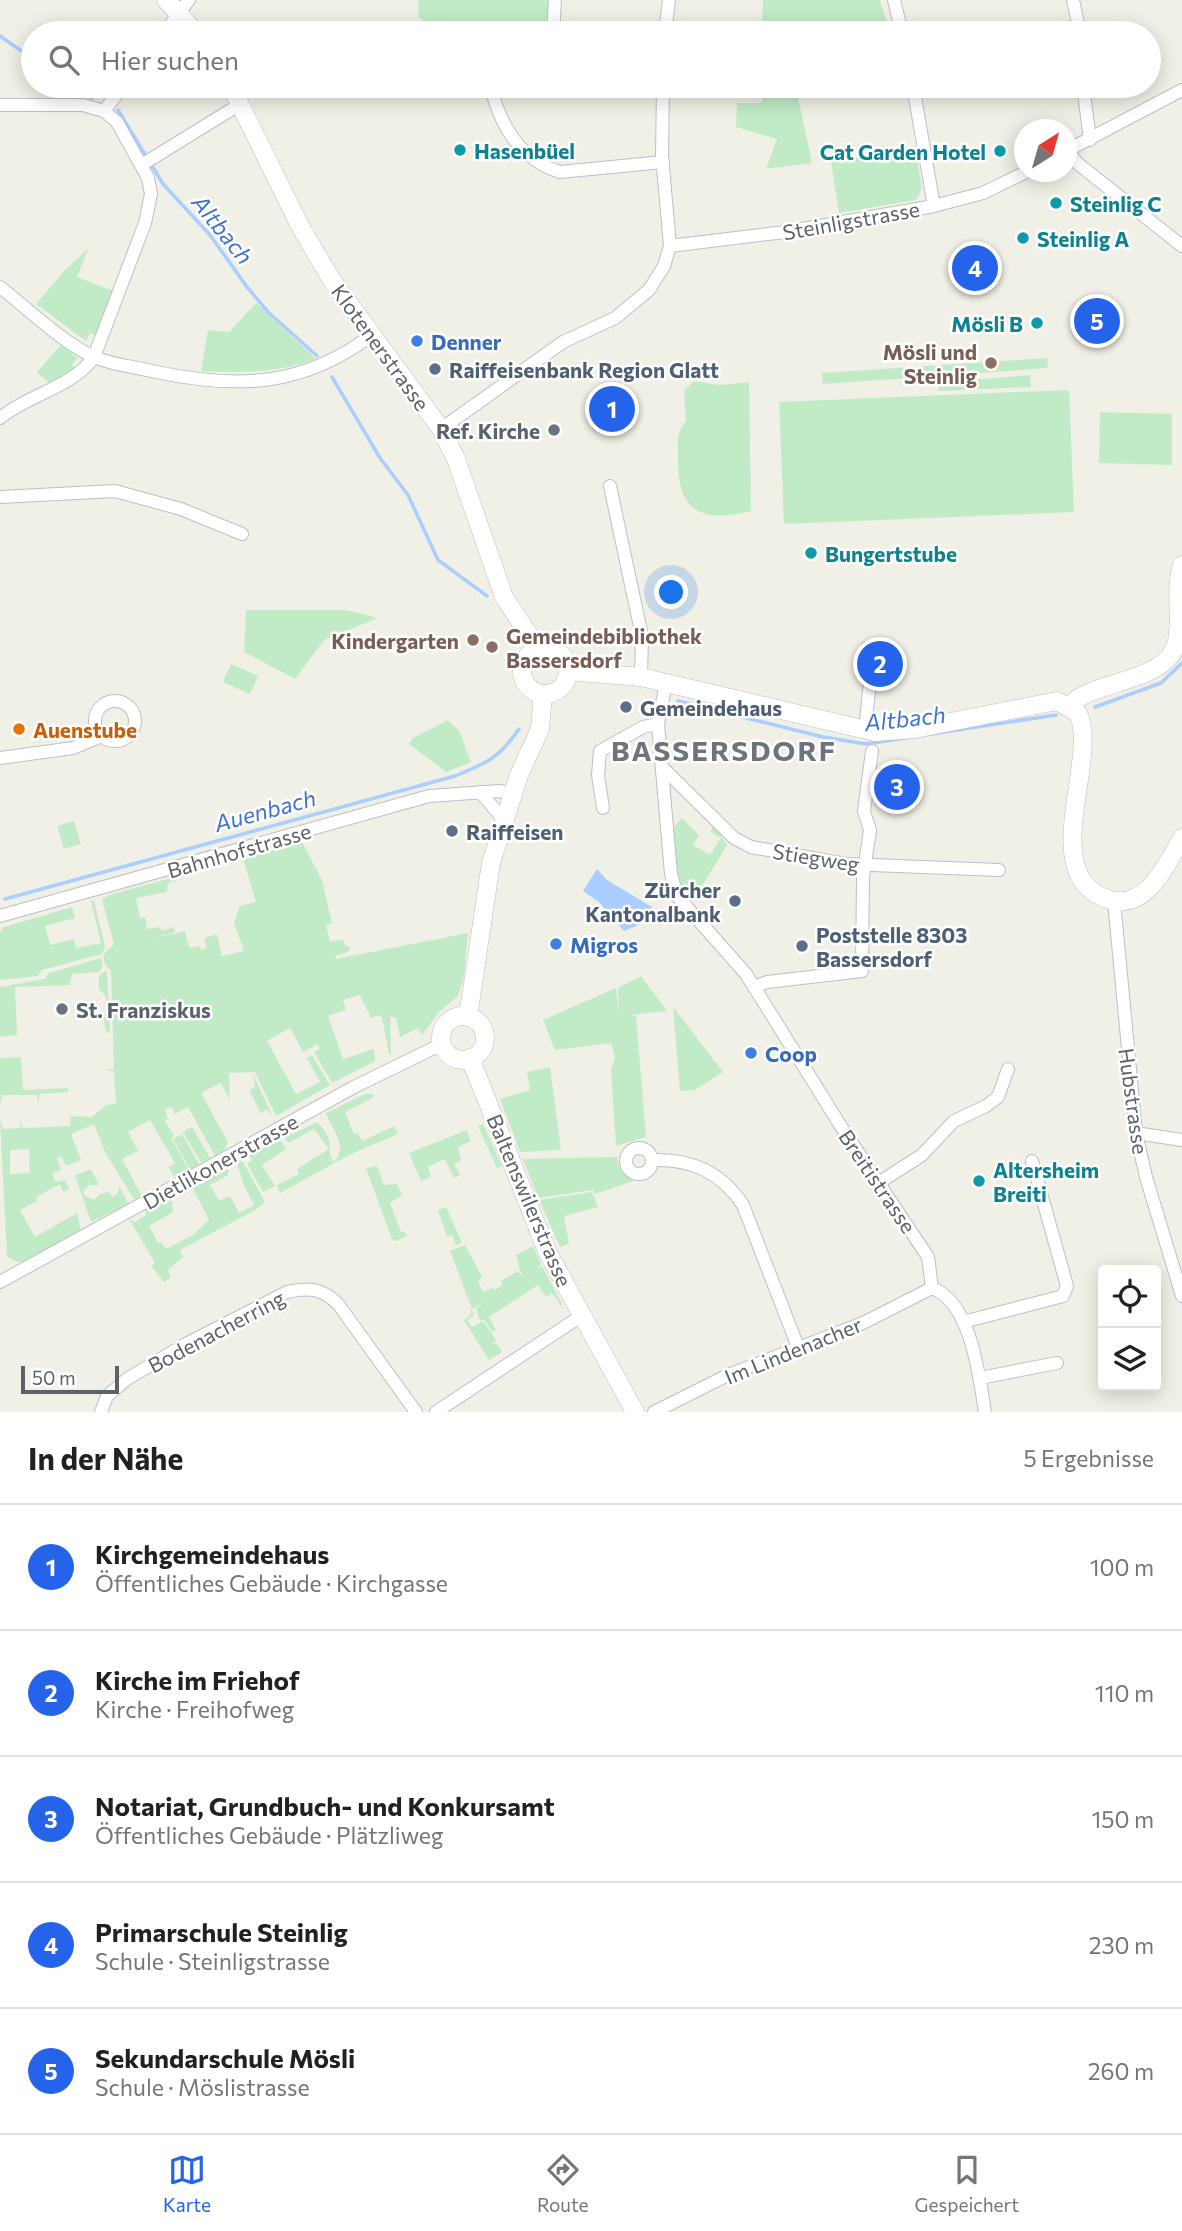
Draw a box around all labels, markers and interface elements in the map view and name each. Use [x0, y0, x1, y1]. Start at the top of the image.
search box [21, 21, 1161, 98]
icon: search [45, 41, 83, 79]
text: Hier suchen [101, 44, 239, 75]
north arrow [1014, 119, 1077, 182]
place label: Hasenbüel [474, 138, 575, 163]
place label: Cat Garden Hotel [820, 139, 986, 164]
marker: Hasenbüel [452, 142, 468, 158]
marker: Cat Garden Hotel [992, 143, 1008, 159]
water label: Altbach [186, 188, 259, 269]
place label: Steinlig C [1070, 191, 1162, 216]
marker: Steinlig C [1048, 195, 1064, 211]
street label: Steinligstrasse [781, 196, 921, 244]
place label: Steinlig A [1037, 226, 1129, 251]
marker: Steinlig A [1015, 230, 1031, 246]
pin: 4 [952, 242, 998, 294]
street label: Klotenerstrasse [327, 279, 435, 415]
pin: 5 [1074, 295, 1120, 347]
place label: Mösli B [951, 311, 1023, 336]
marker: Mösli B [1029, 315, 1045, 331]
place label: Denner [431, 329, 502, 354]
marker: Denner [409, 333, 425, 349]
place label: Mösli und Steinlig [883, 339, 977, 388]
marker: Mösli und Steinlig [983, 355, 999, 371]
place label: Raiffeisenbank Region Glatt [449, 357, 719, 382]
marker: Raiffeisenbank Region Glatt [427, 361, 443, 377]
pin: 1 [589, 383, 635, 435]
place label: Ref. Kirche [436, 418, 540, 443]
marker: Ref. Kirche [546, 422, 562, 438]
place label: Bungertstube [825, 541, 957, 566]
marker: Bungertstube [803, 545, 819, 561]
your location [654, 575, 688, 609]
place label: Gemeindebibliothek Bassersdorf [506, 623, 702, 672]
place label: Kindergarten [331, 628, 459, 653]
marker: Kindergarten [465, 632, 481, 648]
pin: 2 [857, 638, 903, 690]
marker: Gemeindebibliothek Bassersdorf [484, 639, 500, 655]
place label: Gemeindehaus [640, 695, 782, 720]
marker: Gemeindehaus [618, 699, 634, 715]
water label: Altbach [862, 700, 947, 736]
place label: Auenstube [33, 717, 137, 742]
marker: Auenstube [11, 721, 27, 737]
district label: BASSERSDORF [611, 733, 837, 767]
pin: 3 [874, 761, 920, 813]
water label: Auenbach [210, 783, 319, 837]
street label: Bahnhofstrasse [164, 818, 314, 882]
place label: Raiffeisen [466, 819, 563, 844]
marker: Raiffeisen [444, 823, 460, 839]
street label: Stiegweg [771, 838, 861, 876]
place label: Zürcher Kantonalbank [585, 877, 721, 926]
marker: Zürcher Kantonalbank [727, 893, 743, 909]
place label: Poststelle 8303 Bassersdorf [816, 922, 967, 971]
place label: Migros [570, 932, 638, 957]
marker: Migros [548, 936, 564, 952]
marker: Poststelle 8303 Bassersdorf [794, 938, 810, 954]
place label: St. Franziskus [76, 997, 211, 1022]
marker: St. Franziskus [54, 1001, 70, 1017]
place label: Coop [765, 1041, 817, 1066]
marker: Coop [743, 1045, 759, 1061]
street label: Hubstrasse [1114, 1046, 1154, 1156]
street label: Dietlikonerstrasse [138, 1108, 302, 1214]
street label: Baltenswilerstrasse [482, 1110, 578, 1290]
street label: Breitistrasse [834, 1124, 922, 1238]
place label: Altersheim Breiti [993, 1157, 1099, 1206]
marker: Altersheim Breiti [971, 1173, 987, 1189]
map controls [1098, 1265, 1161, 1391]
button: locate [1098, 1265, 1161, 1328]
street label: Bodenacherring [143, 1284, 289, 1378]
street label: Im Lindenacher [721, 1311, 865, 1389]
button: layers [1098, 1328, 1161, 1391]
scale bar [21, 1363, 119, 1395]
text: 50 m [32, 1366, 76, 1389]
text: In der Nähe [28, 1439, 183, 1476]
text: 5 Ergebnisse [1023, 1444, 1154, 1472]
text: Kirchgemeindehaus [95, 1538, 329, 1569]
text: 1 [46, 1553, 56, 1581]
text: 100 m [1090, 1553, 1154, 1581]
text: Öffentliches Gebäude · Kirchgasse [95, 1569, 448, 1597]
text: Kirche im Friehof [95, 1664, 300, 1695]
text: 2 [44, 1679, 58, 1707]
text: 110 m [1095, 1679, 1154, 1707]
text: Kirche · Freihofweg [95, 1695, 294, 1723]
text: Notariat, Grundbuch- und Konkursamt [95, 1790, 555, 1821]
text: 3 [44, 1805, 58, 1833]
text: 150 m [1091, 1805, 1154, 1833]
text: Öffentliches Gebäude · Plätzliweg [95, 1821, 443, 1849]
text: Primarschule Steinlig [95, 1916, 348, 1947]
text: 4 [44, 1931, 58, 1959]
text: 230 m [1089, 1931, 1154, 1959]
text: Schule · Steinligstrasse [95, 1947, 330, 1975]
text: Sekundarschule Mösli [95, 2042, 355, 2073]
text: 5 [44, 2057, 58, 2085]
text: 260 m [1088, 2057, 1154, 2085]
text: Schule · Möslistrasse [95, 2073, 310, 2101]
tab: Karte [163, 2151, 211, 2216]
tab: Route [537, 2151, 589, 2216]
tab: Gespeichert [915, 2151, 1019, 2216]

